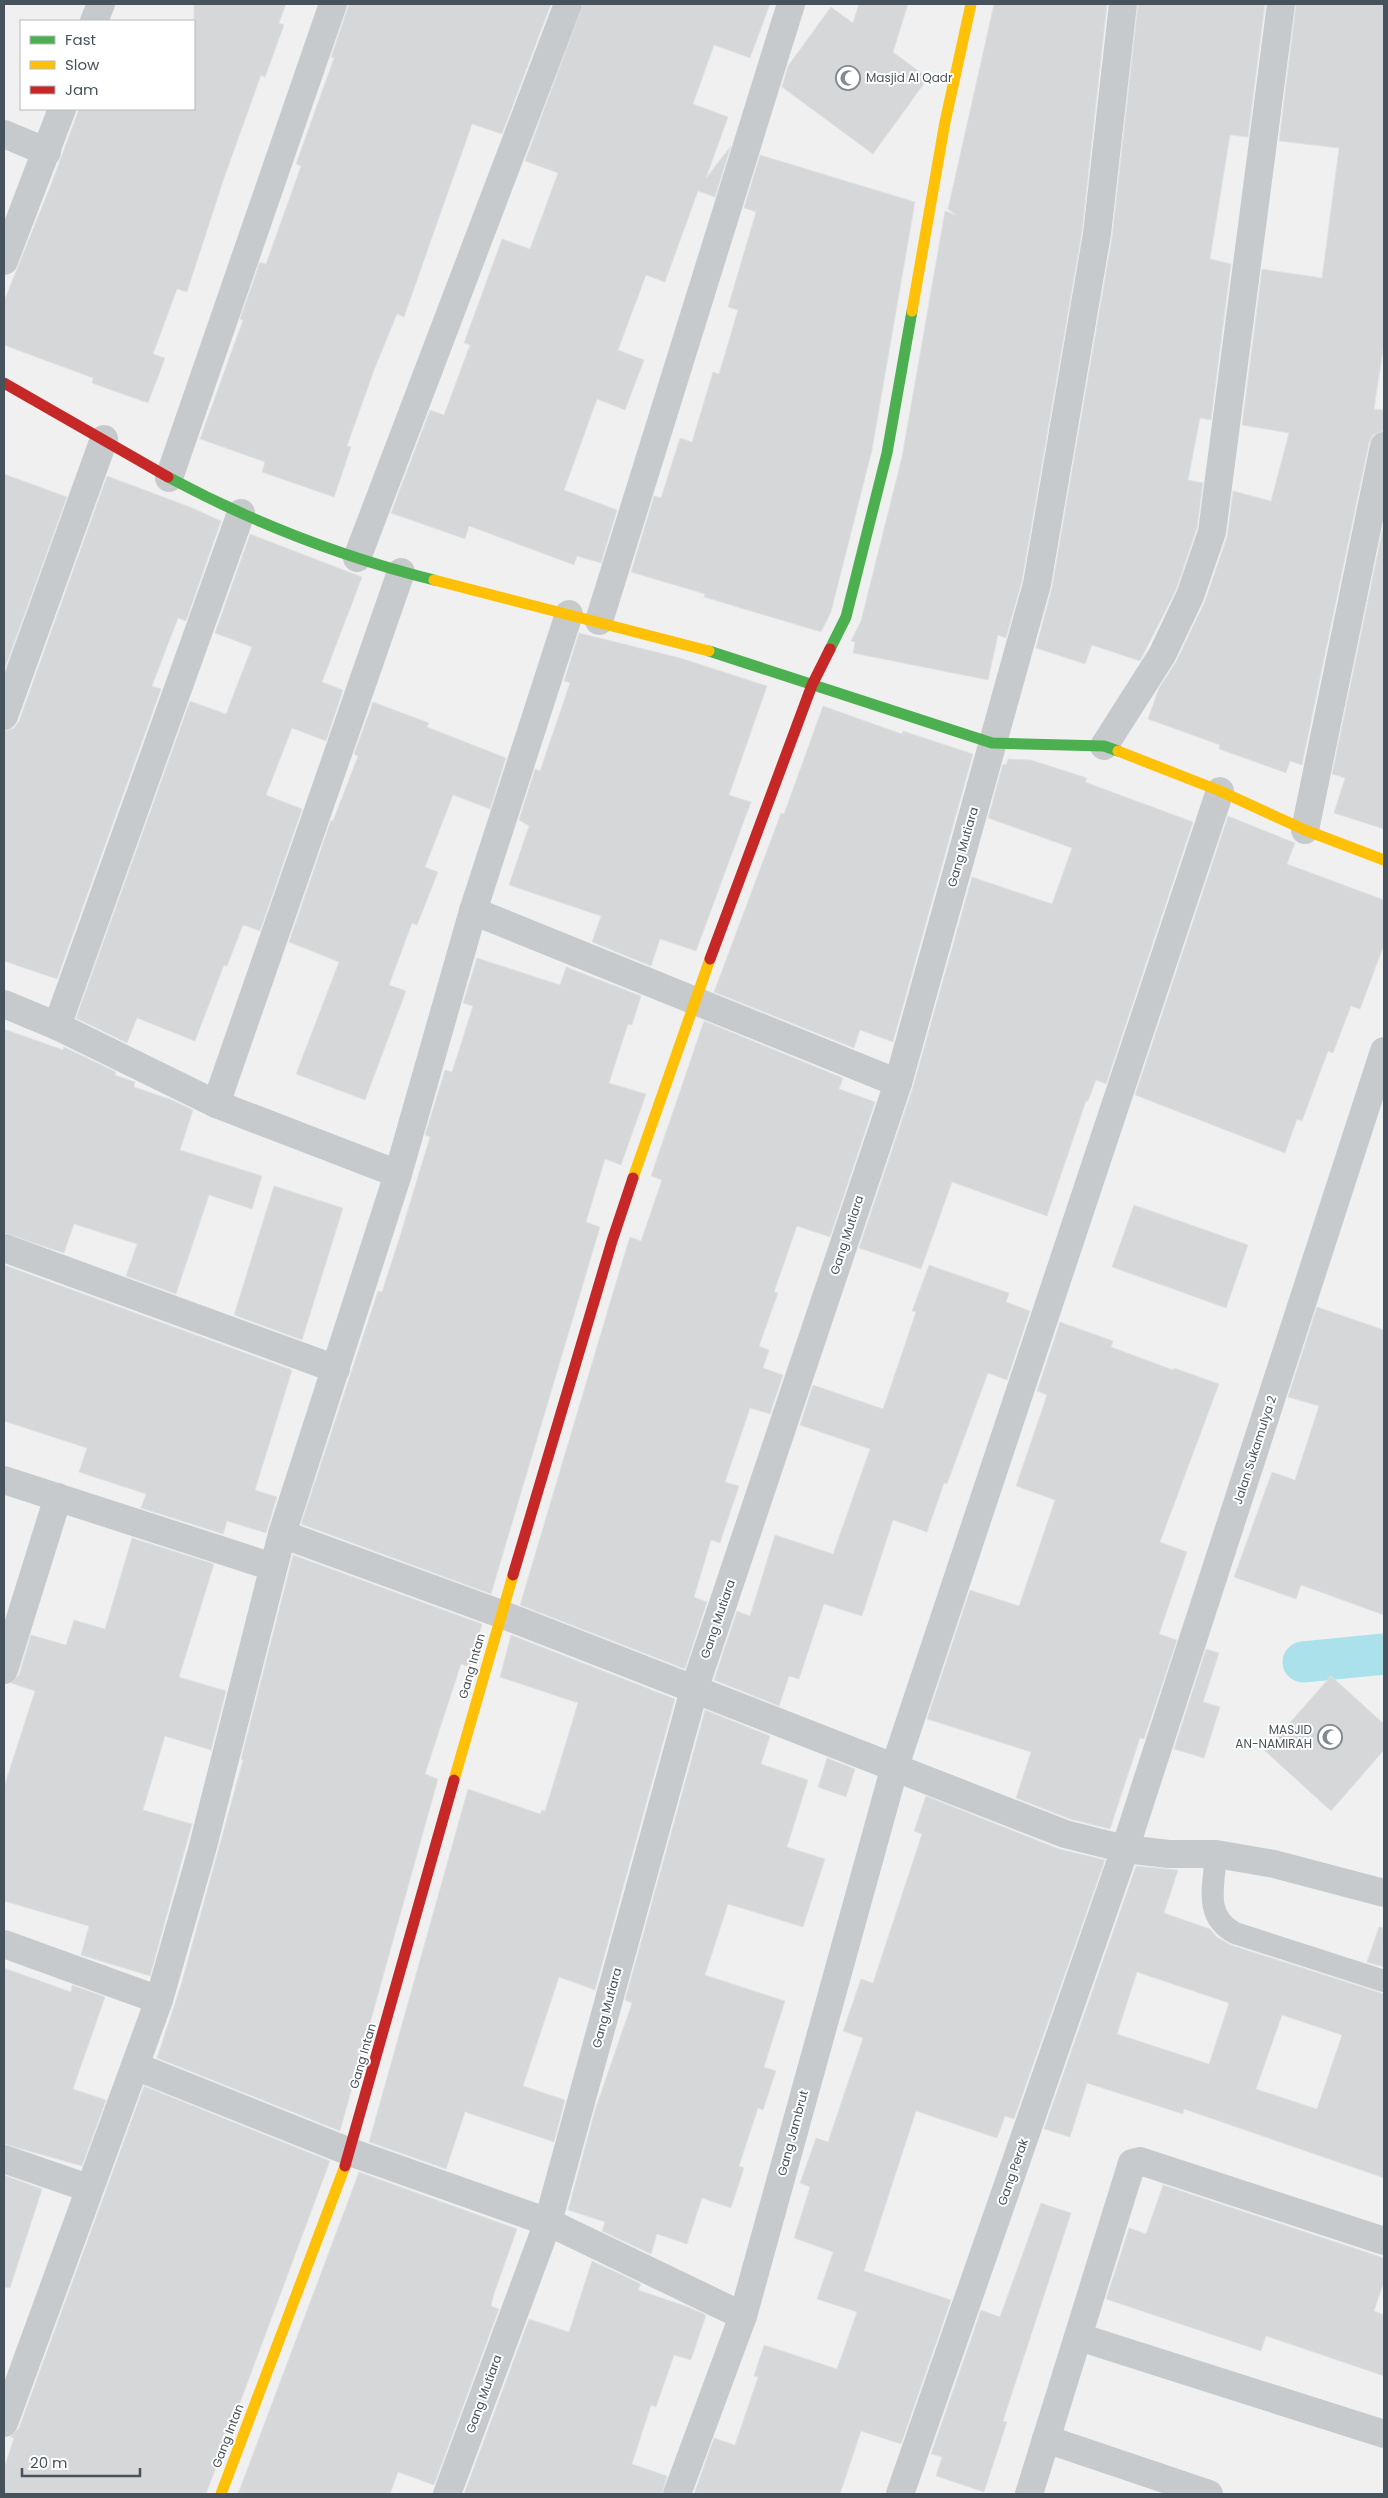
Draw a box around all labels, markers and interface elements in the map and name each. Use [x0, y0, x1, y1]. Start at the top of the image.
legend [20, 20, 195, 110]
text: Fast [65, 29, 96, 50]
text: Slow [65, 54, 100, 75]
mosque icon: Masjid Al Qadr [835, 65, 861, 91]
place label: Masjid Al Qadr [866, 69, 953, 86]
text: Jam [65, 79, 99, 100]
street label: Gang Mutiara [943, 805, 982, 889]
street label: Gang Mutiara [826, 1193, 867, 1277]
street label: Jalan Sukamulya 2 [1229, 1393, 1280, 1506]
street label: Gang Mutiara [696, 1577, 739, 1661]
street label: Gang Intan [454, 1631, 489, 1701]
place label: MASJID AN-NAMIRAH [1235, 1721, 1312, 1752]
mosque icon: MASJID AN-NAMIRAH [1317, 1724, 1343, 1750]
street label: Gang Mutiara [588, 1966, 625, 2050]
street label: Gang Intan [345, 2021, 380, 2091]
street label: Gang Jambrut [773, 2088, 812, 2178]
street label: Gang Perak [993, 2135, 1032, 2208]
street label: Gang Mutiara [461, 2352, 506, 2435]
street label: Gang Intan [208, 2401, 248, 2470]
scale bar [22, 2446, 140, 2478]
text: 20 m [30, 2452, 68, 2473]

